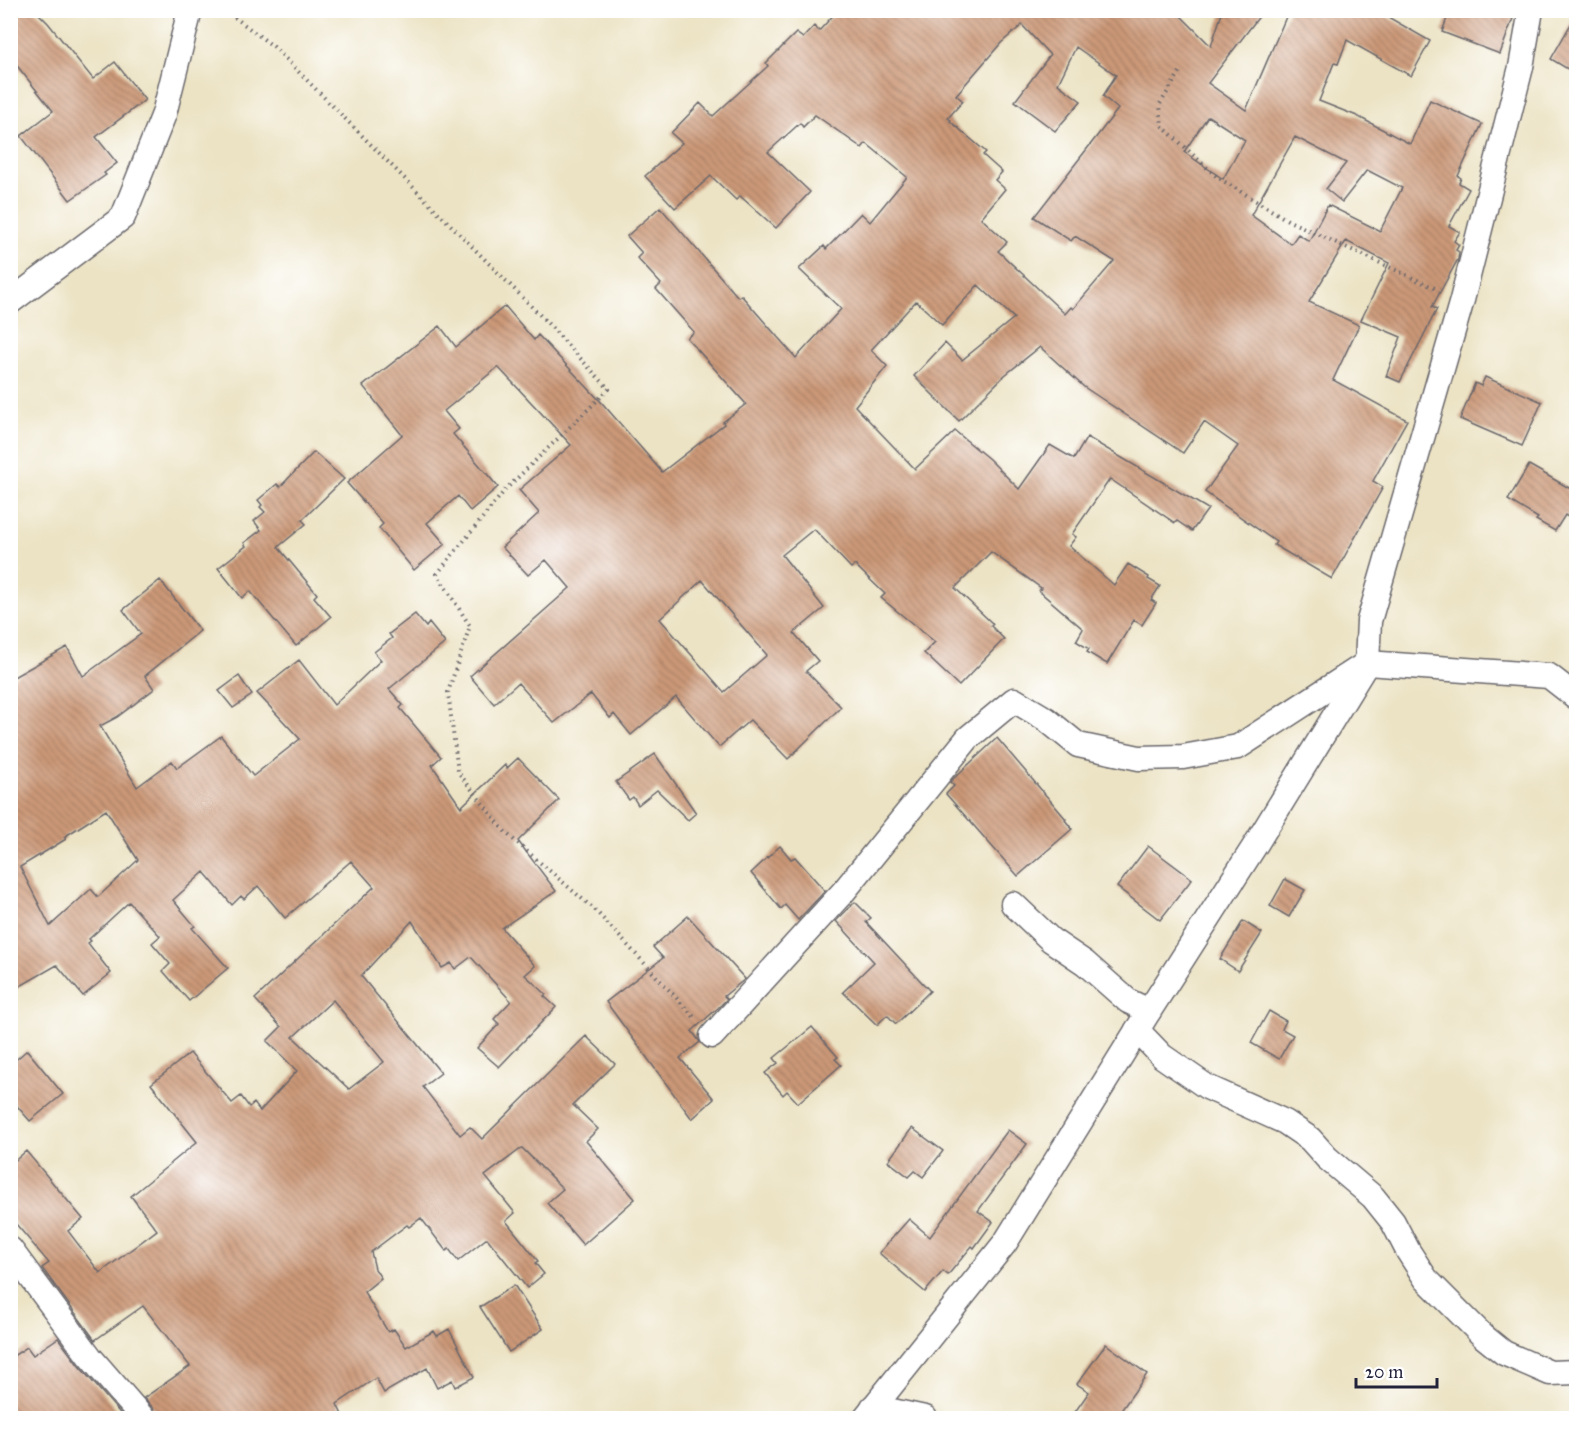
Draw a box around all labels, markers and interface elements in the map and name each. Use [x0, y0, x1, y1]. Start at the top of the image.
scale bar [1356, 1351, 1437, 1389]
text: 20 m [1365, 1361, 1403, 1383]

